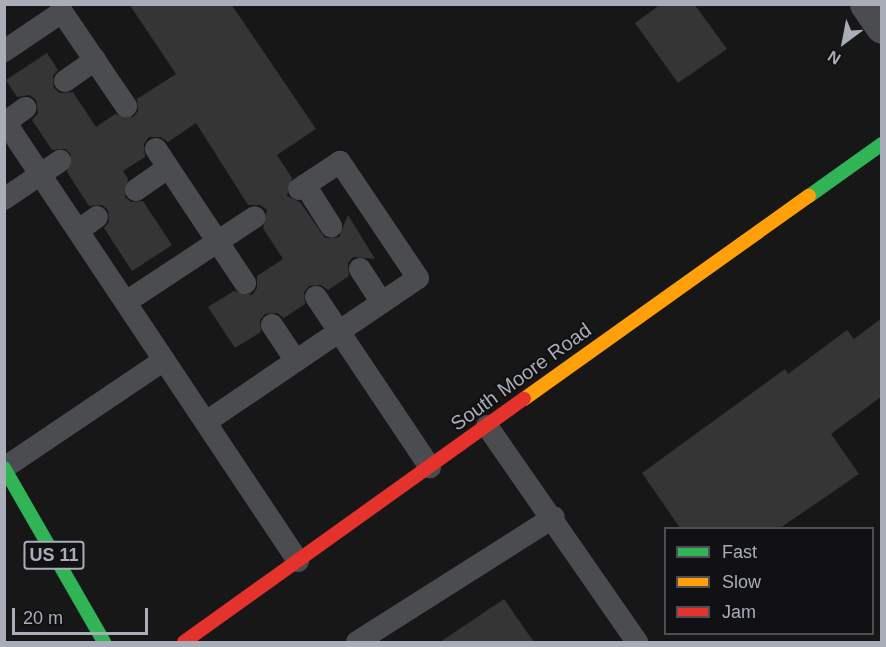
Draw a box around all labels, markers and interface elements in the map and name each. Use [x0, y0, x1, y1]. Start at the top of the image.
north arrow [814, 12, 874, 72]
text: N [825, 47, 844, 68]
street label: South Moore Road [446, 318, 596, 436]
legend [664, 527, 874, 635]
road number: US 11 [22, 540, 86, 570]
text: Fast [722, 542, 757, 562]
text: Slow [722, 572, 761, 592]
scale bar [15, 596, 152, 634]
text: Jam [722, 602, 756, 622]
text: 20 m [23, 608, 63, 628]

